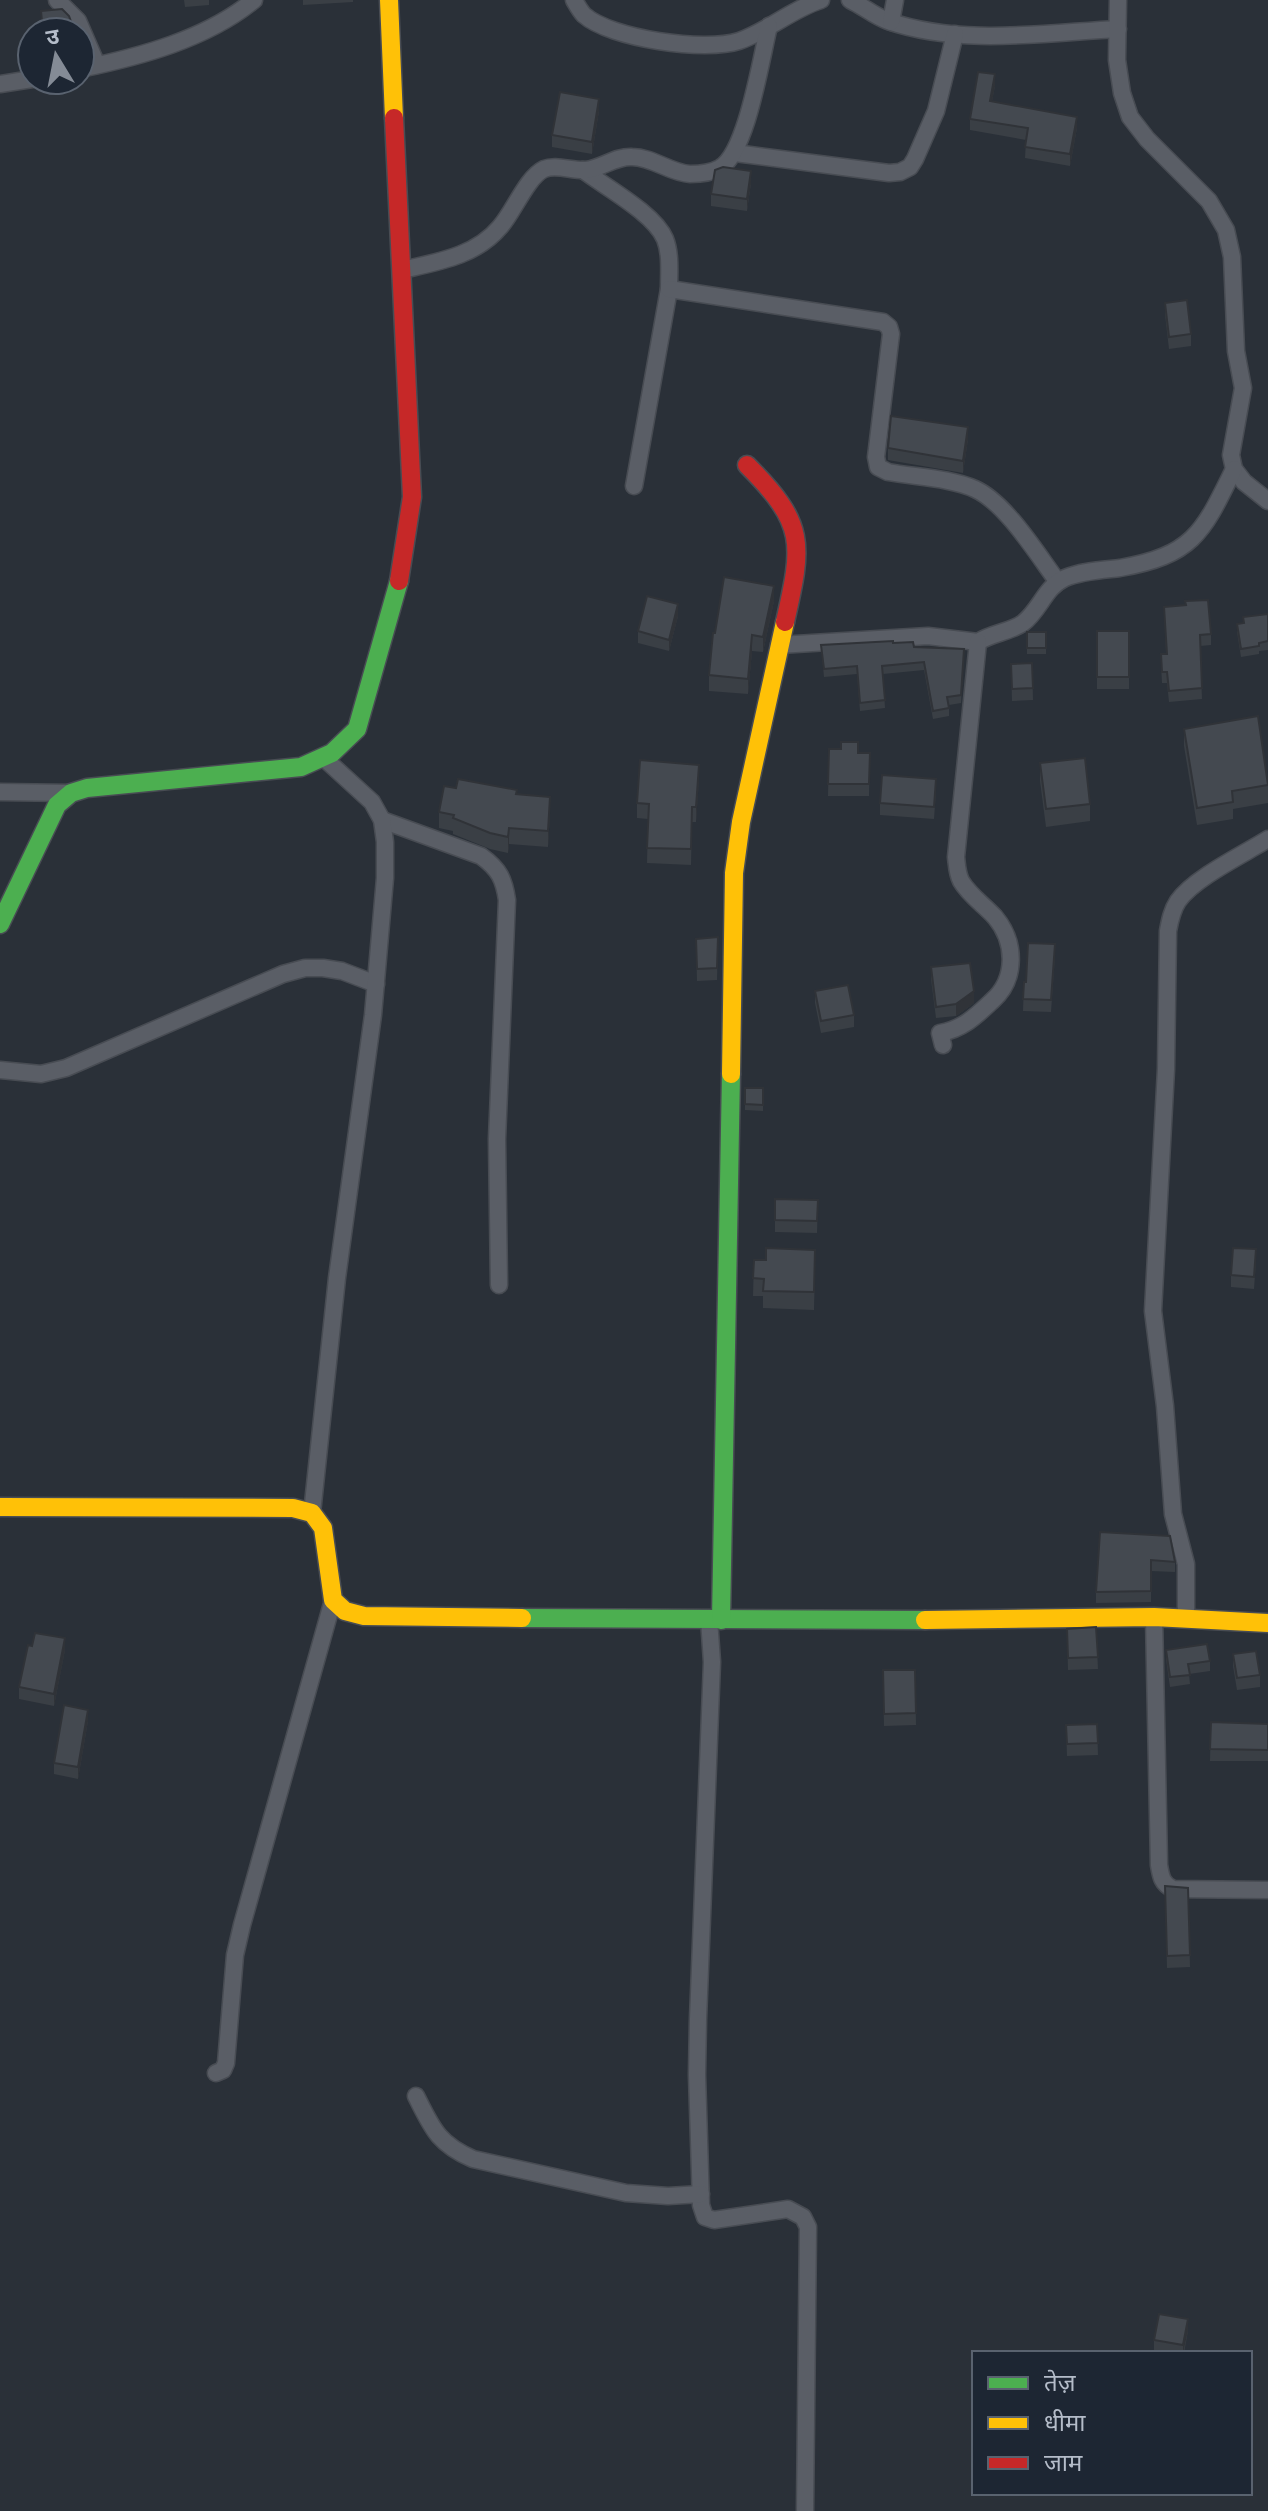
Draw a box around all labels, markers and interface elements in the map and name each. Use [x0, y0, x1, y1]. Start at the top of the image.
north arrow [16, 16, 96, 96]
text: उ [44, 20, 62, 51]
legend [972, 2351, 1252, 2495]
text: तेज़ [1044, 2366, 1077, 2398]
text: धीमा [1044, 2406, 1086, 2438]
text: जाम [1044, 2446, 1083, 2478]

